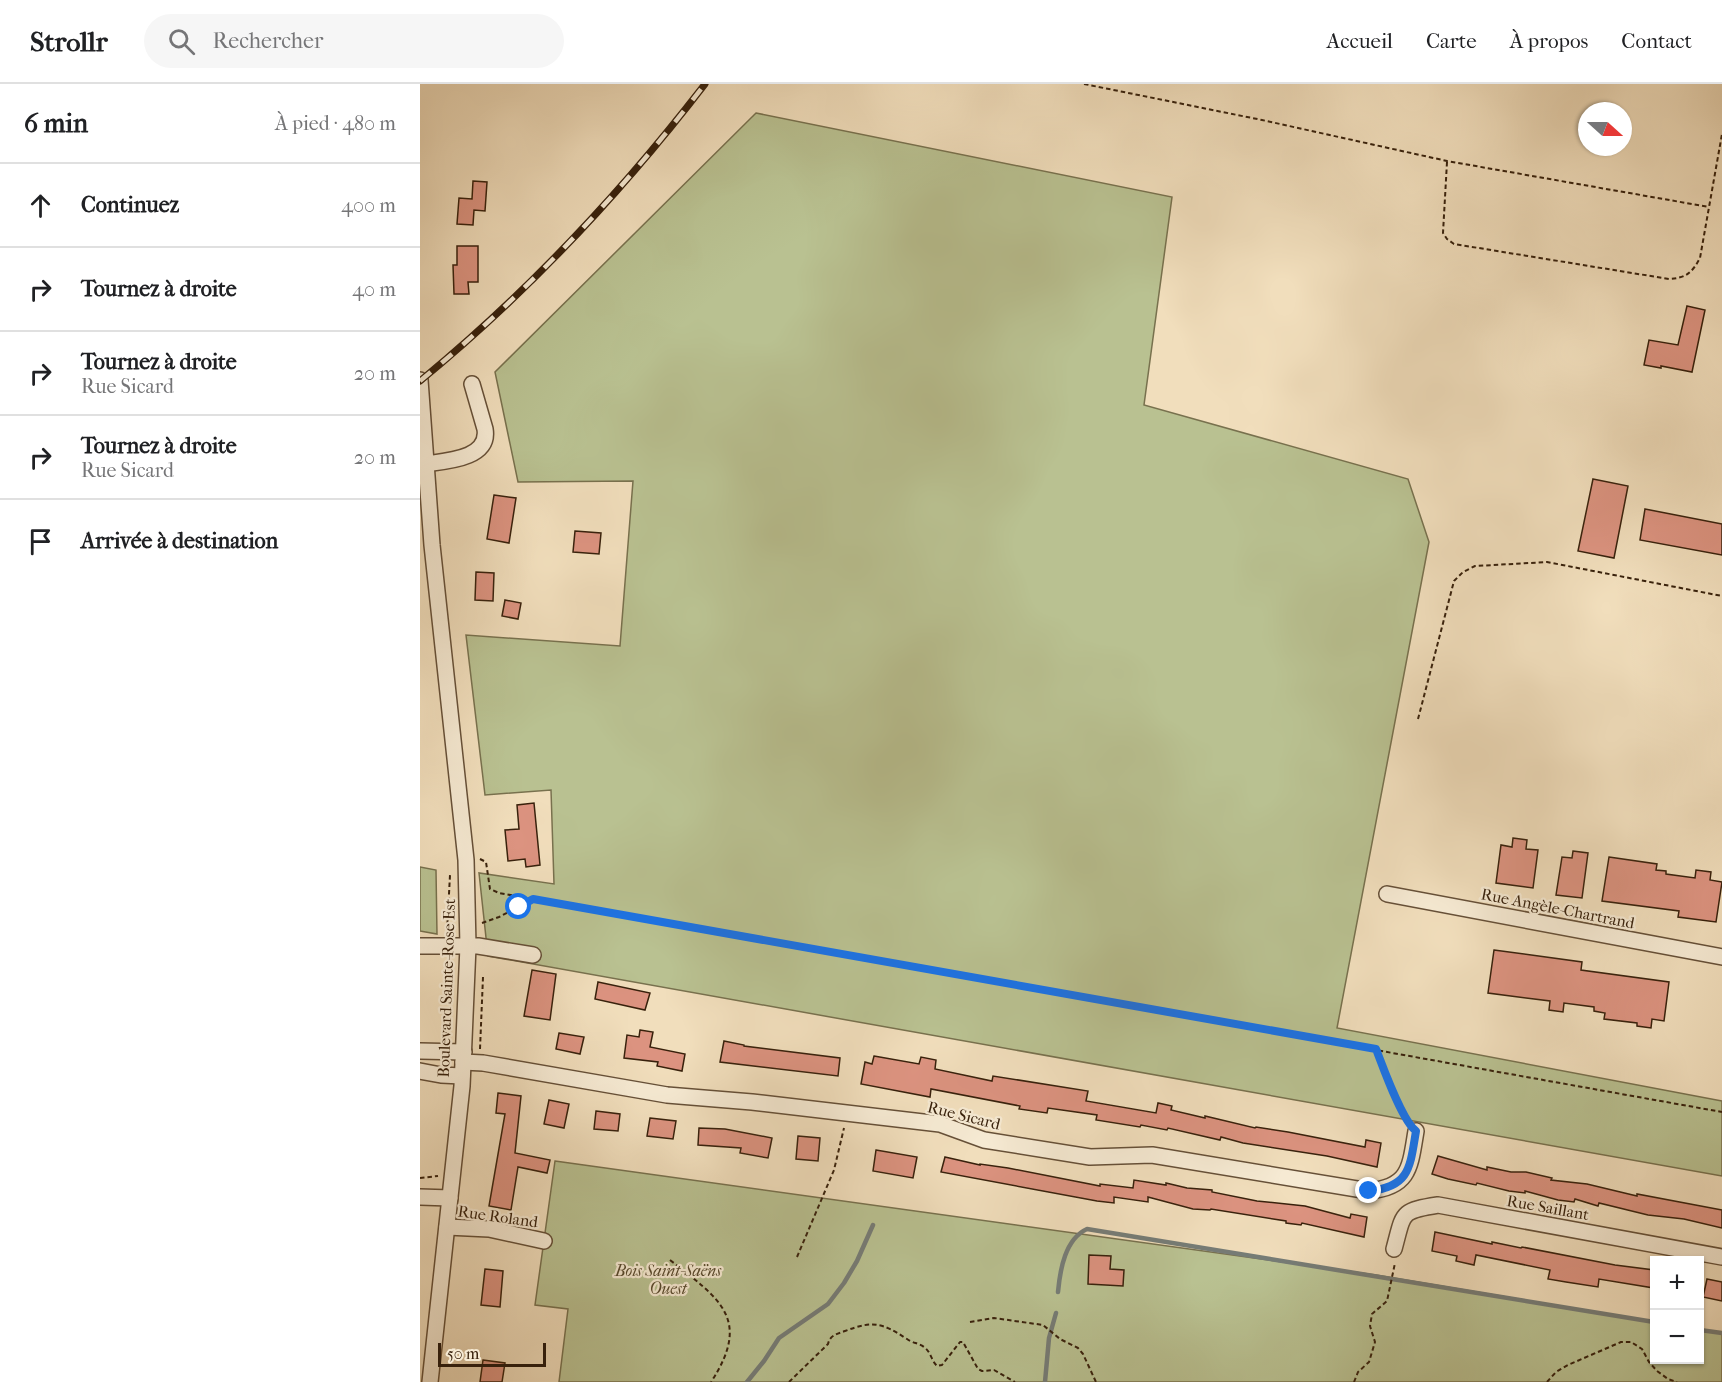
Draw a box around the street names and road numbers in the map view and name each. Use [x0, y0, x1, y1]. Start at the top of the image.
street label: Rue Angèle-Chartrand [1480, 884, 1637, 933]
street label: Boulevard Sainte-Rose Est [434, 898, 459, 1078]
street label: Rue Sicard [926, 1097, 1002, 1134]
street label: Rue Saillant [1505, 1191, 1591, 1224]
street label: Rue Roland [457, 1201, 540, 1232]

